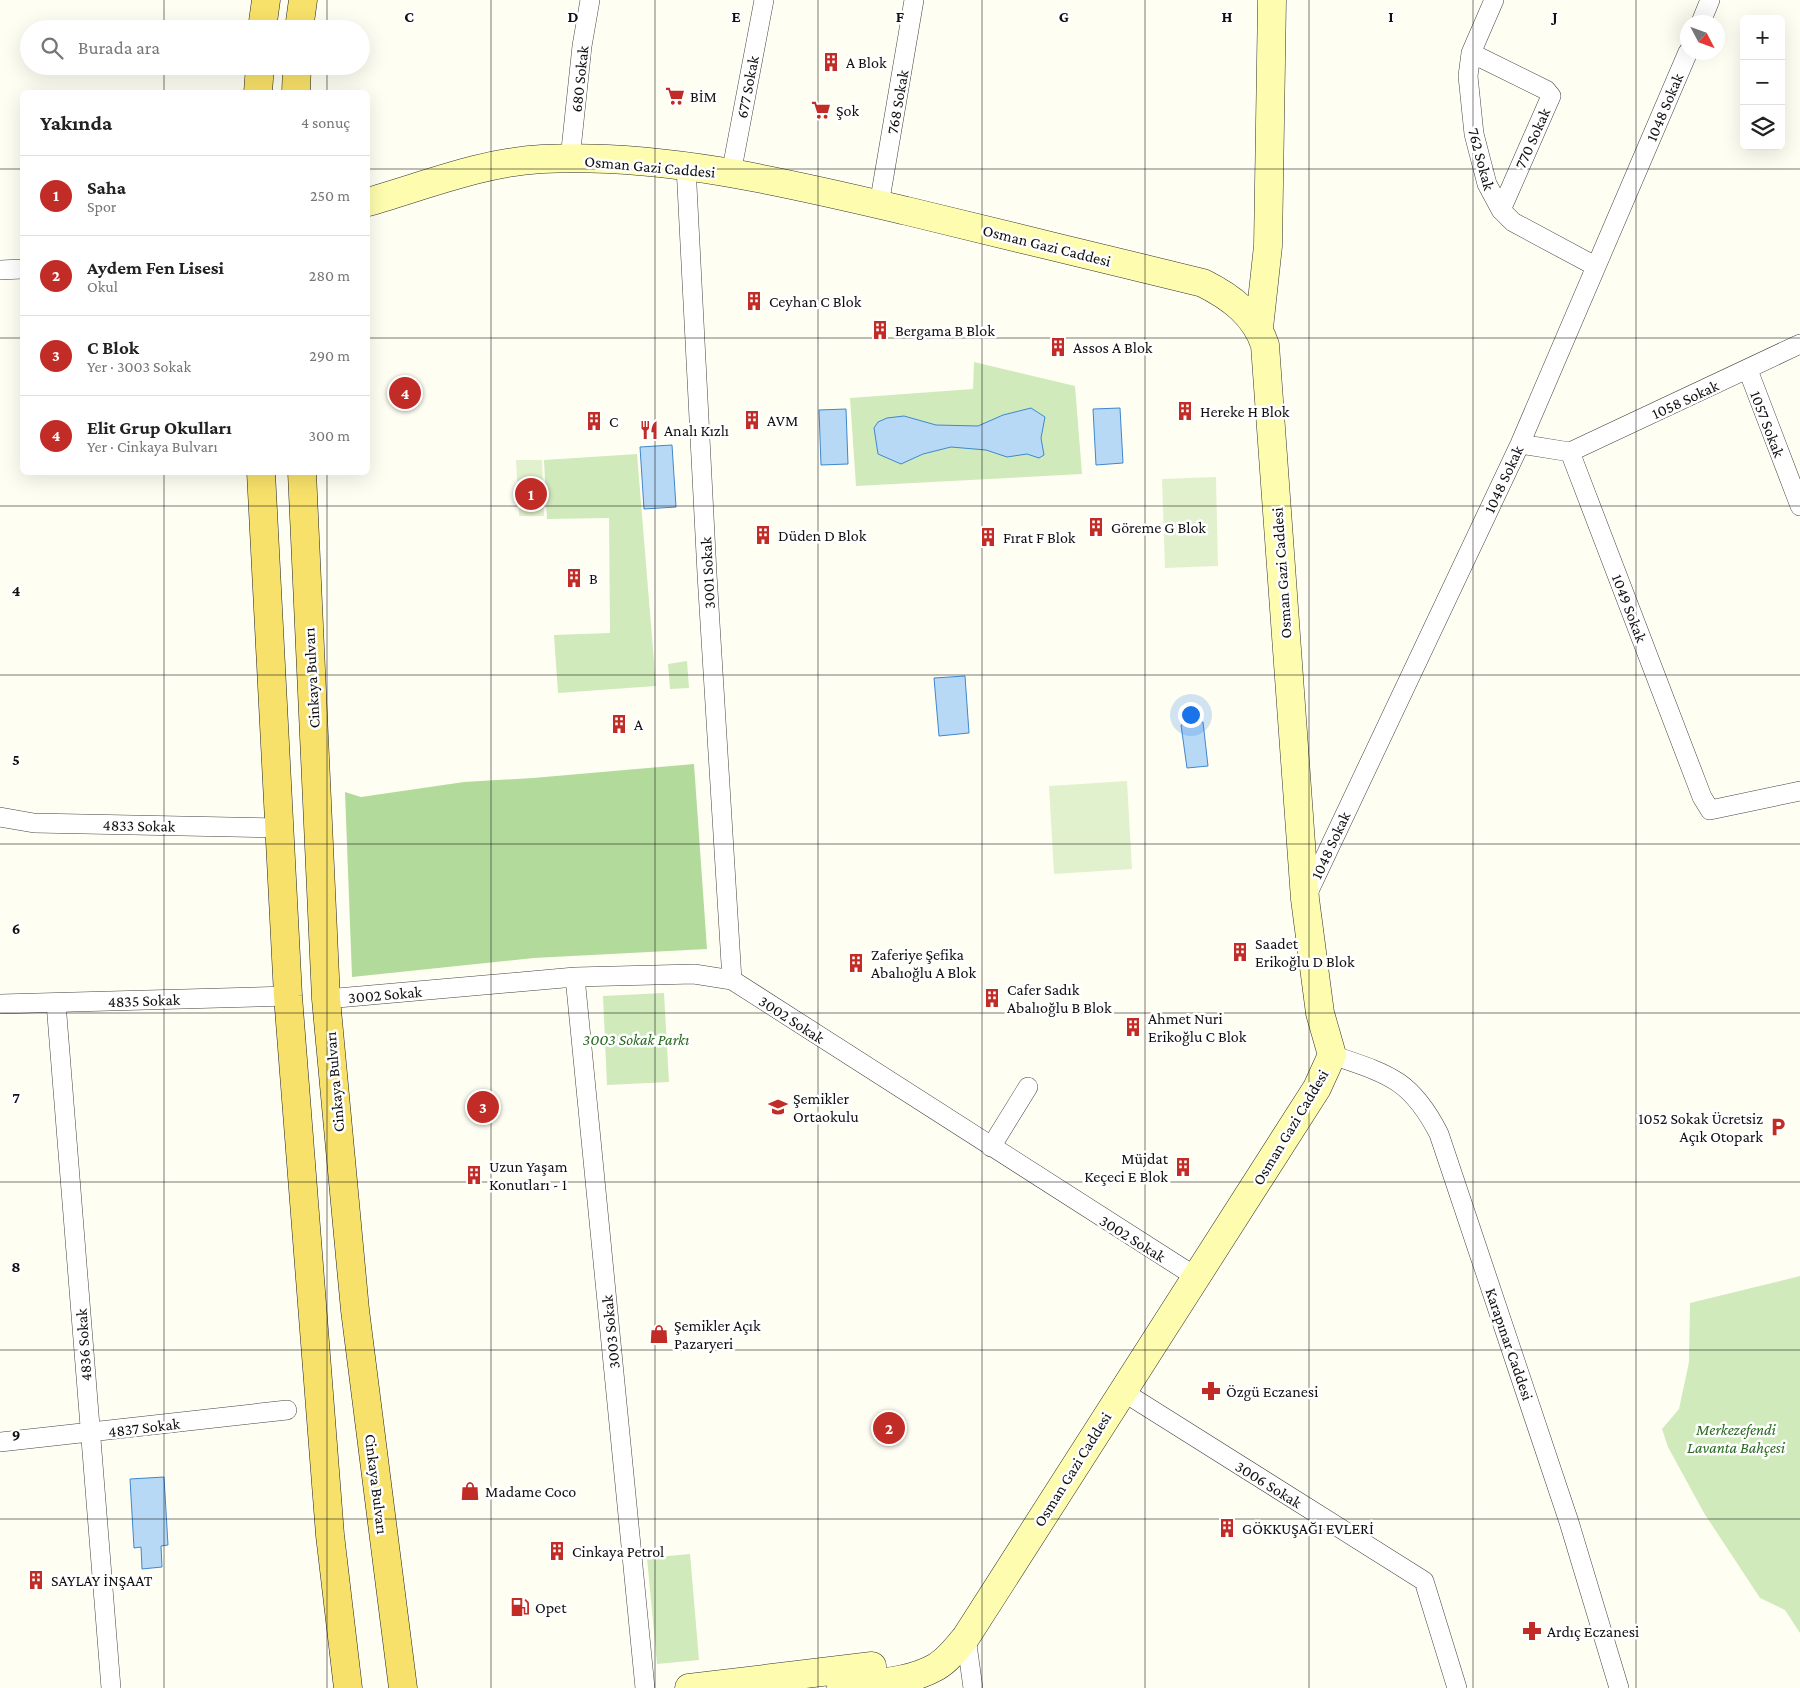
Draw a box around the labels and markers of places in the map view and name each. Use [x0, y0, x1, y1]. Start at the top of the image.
building icon: A Blok [820, 51, 842, 73]
place label: A Blok [846, 54, 887, 71]
supermarket icon: BİM [664, 85, 686, 107]
place label: BİM [690, 88, 717, 105]
supermarket icon: Şok [810, 99, 832, 121]
place label: Şok [836, 102, 859, 120]
building icon: Ceyhan C Blok [743, 290, 765, 312]
place label: Ceyhan C Blok [769, 293, 862, 311]
building icon: Bergama B Blok [869, 319, 891, 341]
place label: Bergama B Blok [895, 322, 995, 340]
building icon: Assos A Blok [1047, 336, 1069, 358]
place label: Assos A Blok [1073, 339, 1153, 356]
pin: 4 [389, 374, 421, 412]
building icon: Hereke H Blok [1174, 400, 1196, 422]
place label: Hereke H Blok [1200, 403, 1290, 420]
building icon: AVM [741, 409, 763, 431]
building icon: C [583, 410, 605, 432]
place label: AVM [767, 412, 798, 429]
place label: C [609, 413, 618, 430]
restaurant icon: Analı Kızlı [638, 419, 660, 441]
place label: Analı Kızlı [664, 422, 729, 439]
pin: 1 [515, 475, 547, 513]
building icon: Göreme G Blok [1085, 516, 1107, 538]
place label: Göreme G Blok [1111, 519, 1206, 536]
building icon: Düden D Blok [752, 524, 774, 546]
building icon: Fırat F Blok [977, 526, 999, 548]
place label: Düden D Blok [778, 527, 867, 544]
place label: Fırat F Blok [1003, 529, 1076, 546]
building icon: B [563, 567, 585, 589]
place label: B [589, 570, 598, 587]
building icon: A [608, 713, 630, 735]
place label: A [634, 716, 644, 733]
place label: Saadet Erikoğlu D Blok [1255, 935, 1355, 971]
building icon: Saadet Erikoğlu D Blok [1229, 941, 1251, 963]
place label: Zaferiye Şefika Abalıoğlu A Blok [871, 946, 976, 982]
building icon: Zaferiye Şefika Abalıoğlu A Blok [845, 952, 867, 974]
place label: Cafer Sadık Abalıoğlu B Blok [1007, 981, 1112, 1017]
building icon: Cafer Sadık Abalıoğlu B Blok [981, 987, 1003, 1009]
place label: Ahmet Nuri Erikoğlu C Blok [1148, 1010, 1247, 1046]
building icon: Ahmet Nuri Erikoğlu C Blok [1122, 1016, 1144, 1038]
pin: 3 [467, 1088, 499, 1126]
place label: Şemikler Ortaokulu [793, 1090, 859, 1125]
school or university icon: Şemikler Ortaokulu [767, 1096, 789, 1118]
place label: 1052 Sokak Ücretsiz Açık Otopark [1638, 1110, 1763, 1146]
parking icon: 1052 Sokak Ücretsiz Açık Otopark [1767, 1116, 1789, 1138]
place label: Müjdat Keçeci E Blok [1084, 1150, 1169, 1186]
building icon: Müjdat Keçeci E Blok [1172, 1156, 1194, 1178]
place label: Uzun Yaşam Konutları - 1 [489, 1158, 568, 1193]
building icon: Uzun Yaşam Konutları - 1 [463, 1164, 485, 1186]
place label: Şemikler Açık Pazaryeri [674, 1317, 761, 1353]
shop icon: Şemikler Açık Pazaryeri [648, 1323, 670, 1345]
pharmacy icon: Özgü Eczanesi [1200, 1380, 1222, 1402]
place label: Özgü Eczanesi [1226, 1383, 1318, 1401]
pin: 2 [873, 1409, 905, 1447]
shop icon: Madame Coco [459, 1480, 481, 1502]
place label: Madame Coco [485, 1483, 576, 1500]
building icon: GÖKKUŞAĞI EVLERİ [1216, 1517, 1238, 1539]
place label: GÖKKUŞAĞI EVLERİ [1242, 1520, 1374, 1538]
building icon: Cinkaya Petrol [546, 1540, 568, 1562]
place label: Cinkaya Petrol [572, 1543, 664, 1561]
building icon: SAYLAY İNŞAAT [25, 1569, 47, 1591]
place label: SAYLAY İNŞAAT [51, 1572, 153, 1590]
fuel station icon: Opet [509, 1596, 531, 1618]
place label: Opet [535, 1599, 567, 1617]
pharmacy icon: Ardıç Eczanesi [1521, 1620, 1543, 1642]
place label: Ardıç Eczanesi [1547, 1623, 1639, 1641]

